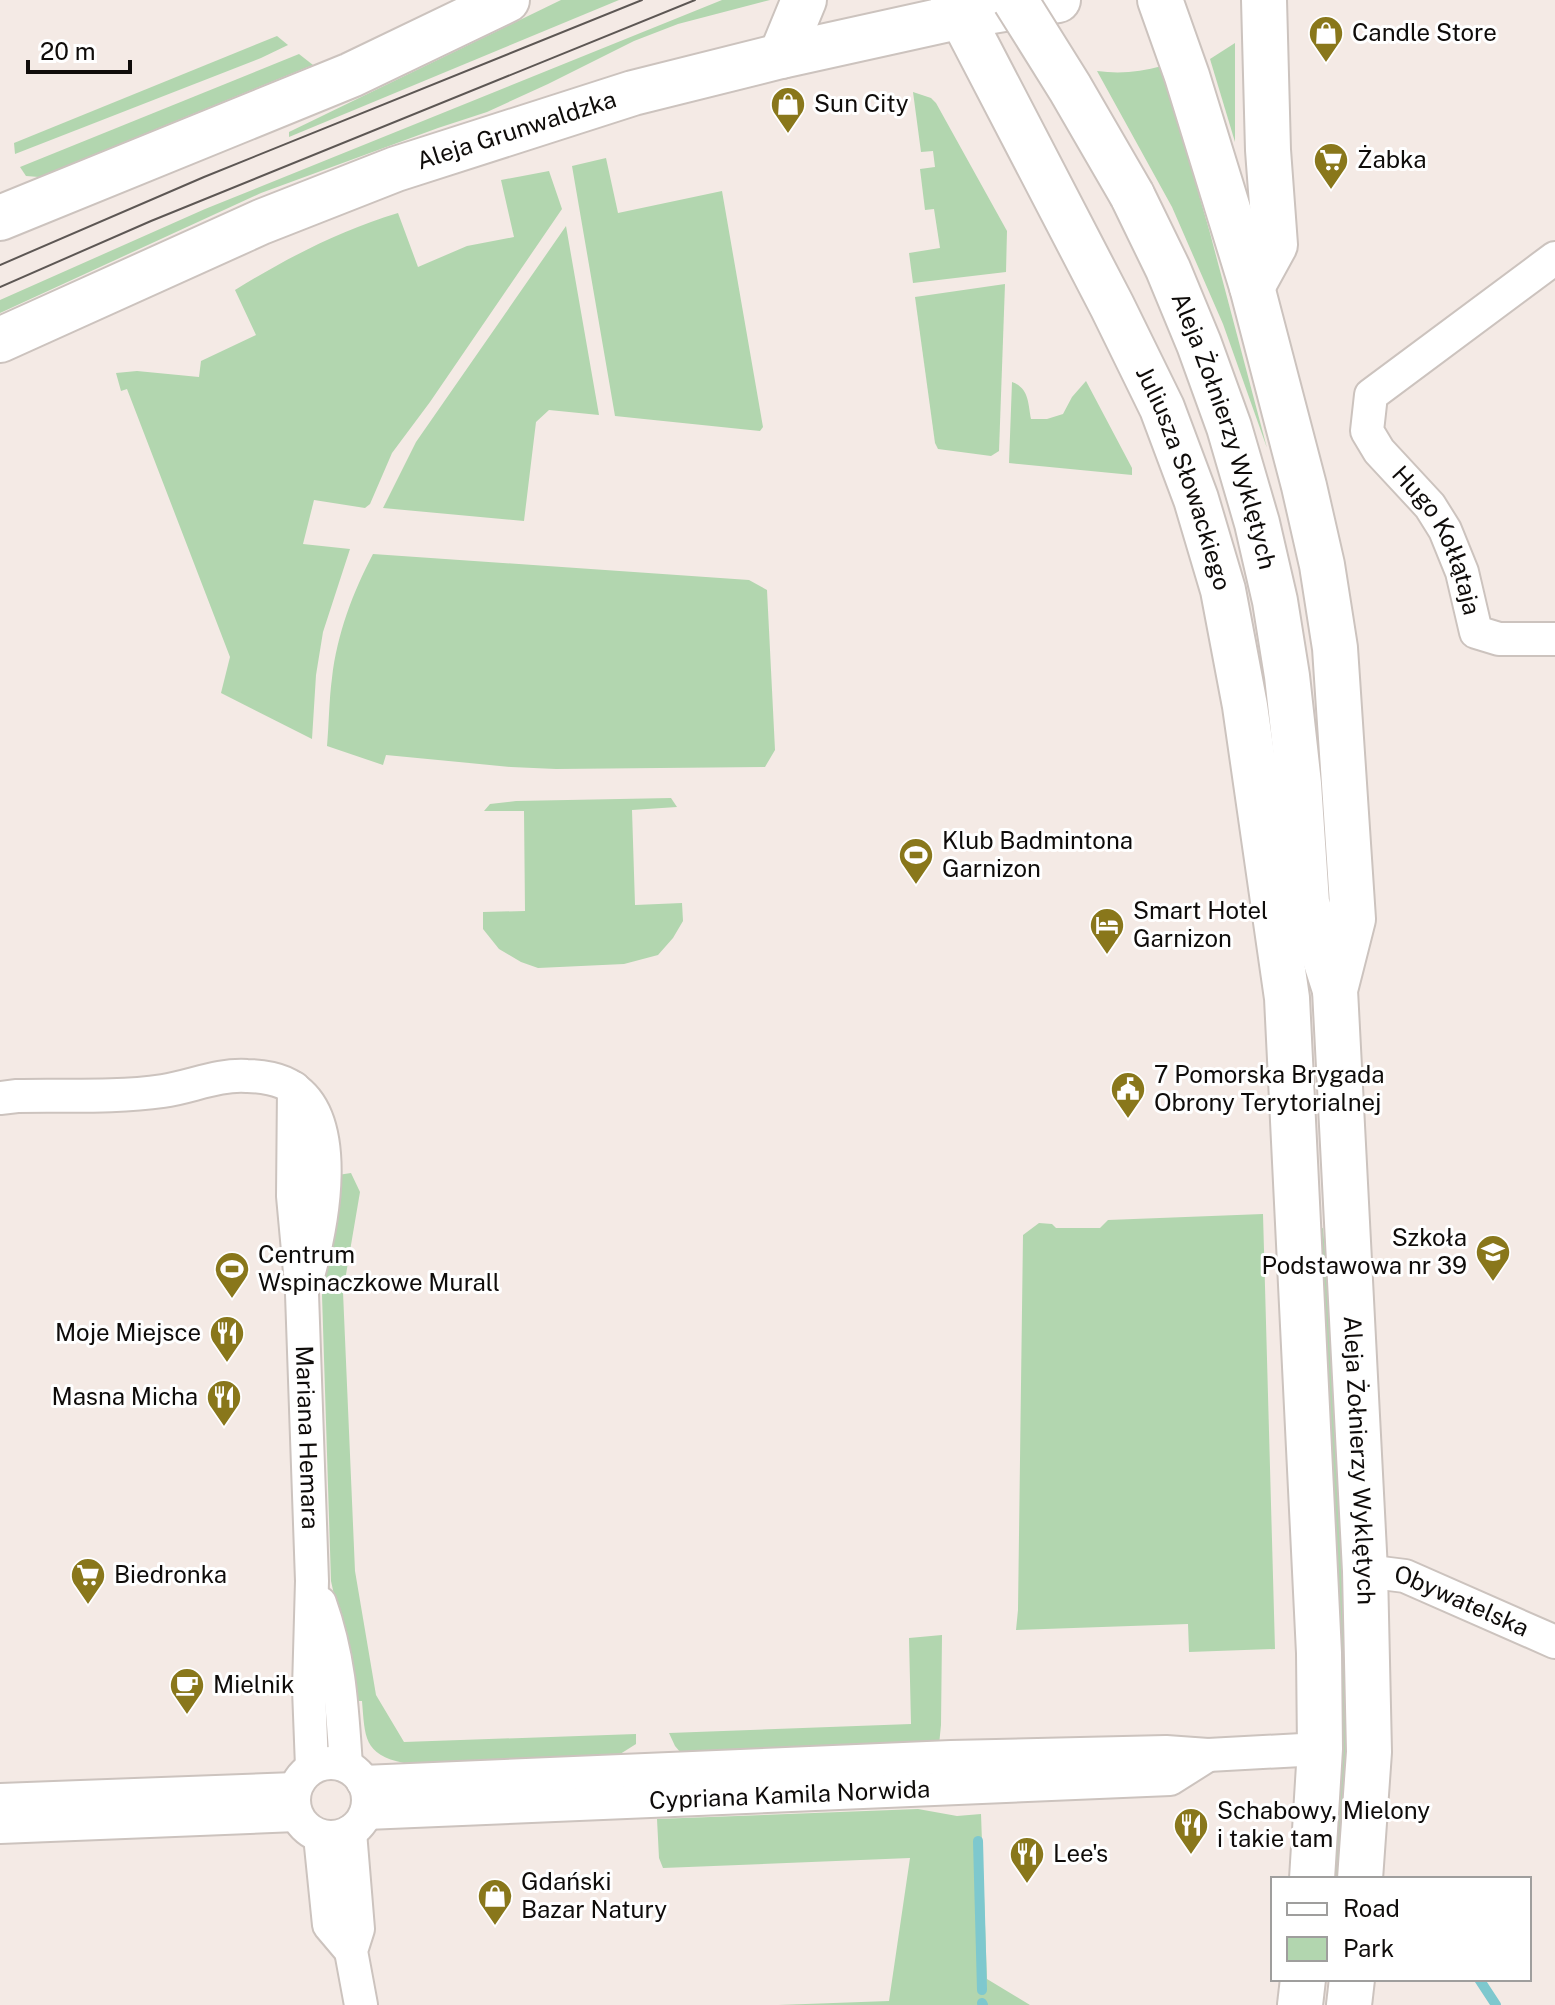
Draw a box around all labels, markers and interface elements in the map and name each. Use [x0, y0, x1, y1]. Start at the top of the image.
shop icon: Candle Store [1307, 14, 1345, 64]
place label: Candle Store [1352, 18, 1497, 46]
scale bar [28, 24, 130, 74]
text: 20 m [40, 37, 96, 65]
street label: Aleja Grunwaldzka [413, 84, 619, 174]
shop icon: Sun City [769, 85, 807, 135]
place label: Sun City [814, 89, 909, 117]
supermarket icon: Żabka [1312, 141, 1350, 191]
place label: Żabka [1357, 145, 1426, 173]
street label: Aleja Żołnierzy Wyklętych [1166, 288, 1282, 572]
street label: Juliusza Słowackiego [1131, 361, 1237, 593]
street label: Hugo Kołłątaja [1387, 460, 1487, 618]
place label: Klub Badmintona Garnizon [942, 826, 1133, 882]
sports icon: Klub Badmintona Garnizon [897, 836, 935, 886]
place label: Smart Hotel Garnizon [1133, 896, 1268, 952]
hotel icon: Smart Hotel Garnizon [1088, 906, 1126, 956]
place label: 7 Pomorska Brygada Obrony Terytorialnej [1154, 1060, 1385, 1116]
public building icon: 7 Pomorska Brygada Obrony Terytorialnej [1109, 1070, 1147, 1120]
place label: Szkoła Podstawowa nr 39 [1262, 1223, 1467, 1279]
school or university icon: Szkoła Podstawowa nr 39 [1474, 1233, 1512, 1283]
place label: Centrum Wspinaczkowe Murall [258, 1240, 500, 1296]
sports icon: Centrum Wspinaczkowe Murall [213, 1250, 251, 1300]
restaurant icon: Moje Miejsce [208, 1314, 246, 1364]
street label: Aleja Żołnierzy Wyklętych [1339, 1315, 1381, 1605]
place label: Moje Miejsce [55, 1318, 201, 1346]
street label: Mariana Hemara [291, 1345, 325, 1530]
restaurant icon: Masna Micha [205, 1378, 243, 1428]
place label: Masna Micha [51, 1382, 198, 1410]
supermarket icon: Biedronka [69, 1556, 107, 1606]
place label: Biedronka [114, 1560, 227, 1588]
street label: Obywatelska [1393, 1560, 1533, 1642]
cafe icon: Mielnik [168, 1666, 206, 1716]
place label: Mielnik [213, 1670, 294, 1698]
street label: Cypriana Kamila Norwida [648, 1774, 931, 1814]
place label: Schabowy, Mielony i takie tam [1217, 1796, 1430, 1852]
restaurant icon: Schabowy, Mielony i takie tam [1172, 1806, 1210, 1856]
restaurant icon: Lee's [1008, 1835, 1046, 1885]
place label: Lee's [1053, 1839, 1108, 1867]
place label: Gdański Bazar Natury [521, 1867, 667, 1923]
shop icon: Gdański Bazar Natury [476, 1877, 514, 1927]
legend [1271, 1877, 1531, 1981]
text: Road [1343, 1894, 1400, 1922]
text: Park [1343, 1934, 1394, 1962]

